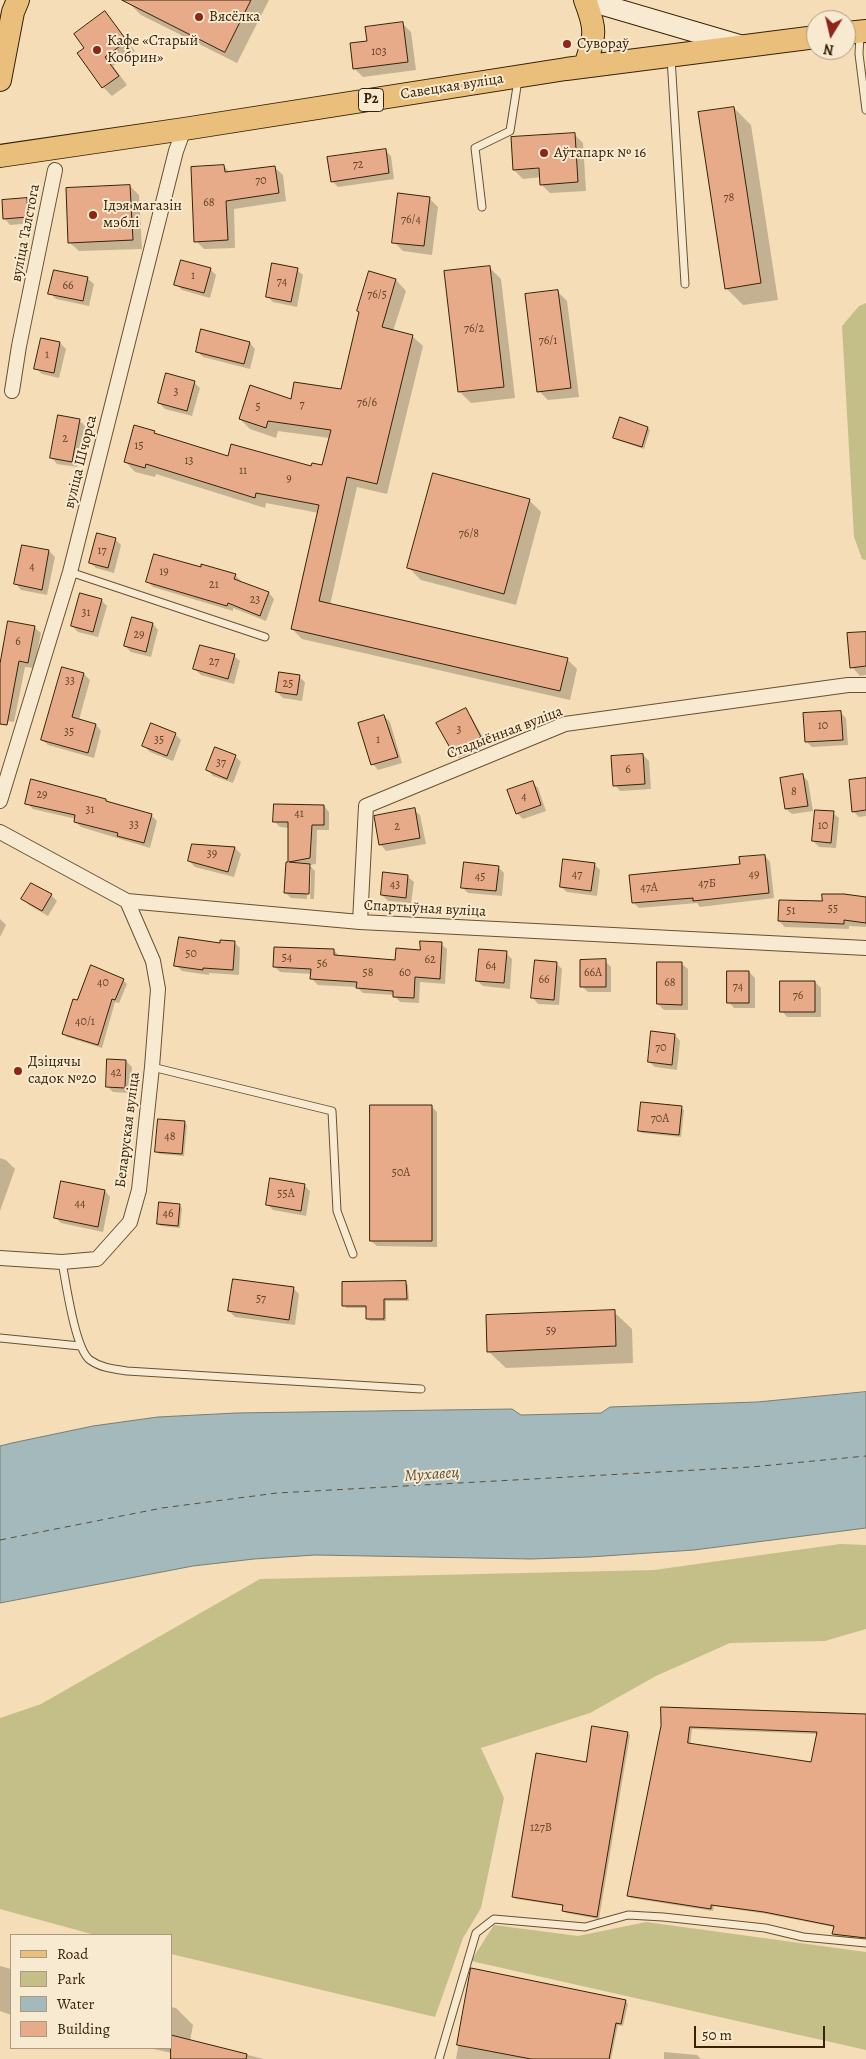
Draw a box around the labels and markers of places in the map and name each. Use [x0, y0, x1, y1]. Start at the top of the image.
place label: Вясёлка [209, 8, 260, 26]
marker: Вясёлка [193, 11, 205, 23]
place label: Кафе «Старый Кобрин» [107, 32, 198, 67]
place label: Сувораў [577, 35, 629, 53]
marker: Сувораў [561, 38, 573, 50]
marker: Кафе «Старый Кобрин» [91, 44, 103, 56]
place label: Аўтапарк № 16 [554, 144, 646, 162]
marker: Аўтапарк № 16 [538, 147, 550, 159]
place label: Ідэя магазін мэблі [103, 197, 182, 232]
marker: Ідэя магазін мэблі [87, 209, 99, 221]
place label: Дзіцячы садок №20 [28, 1053, 96, 1088]
marker: Дзіцячы садок №20 [12, 1065, 24, 1077]

